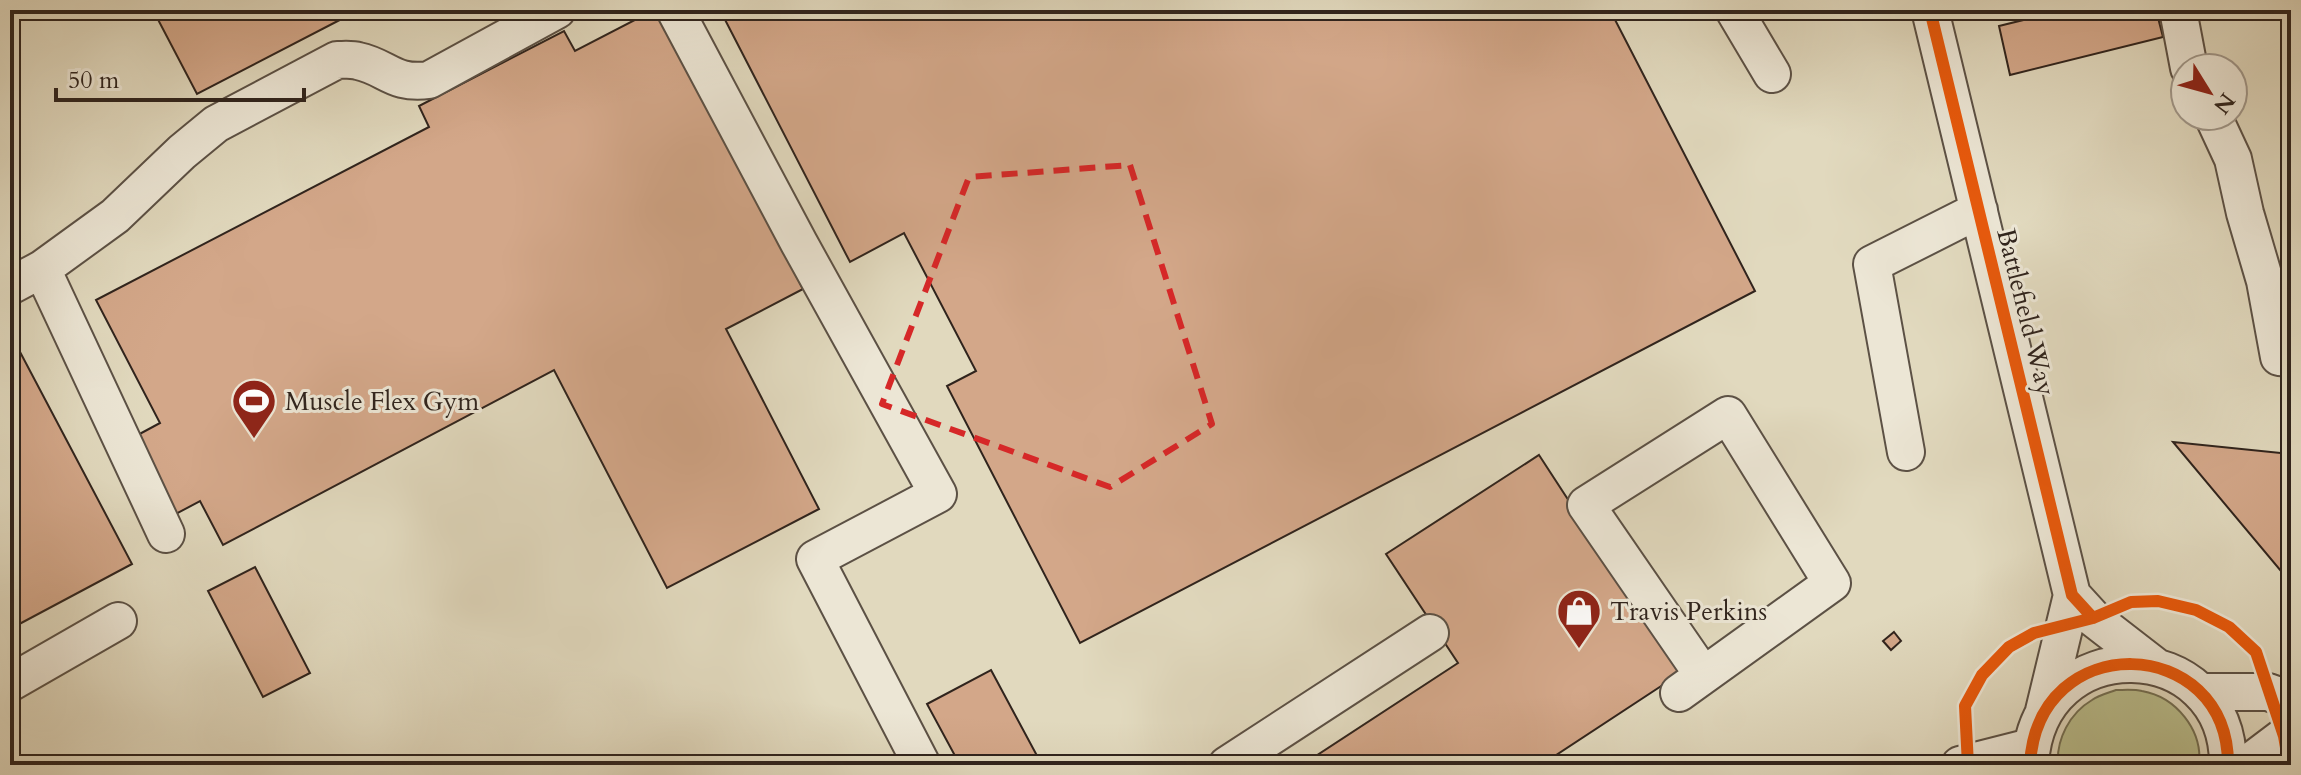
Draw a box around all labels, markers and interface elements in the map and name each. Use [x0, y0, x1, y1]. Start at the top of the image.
scale bar [56, 52, 304, 102]
north arrow [2169, 52, 2249, 132]
text: 50 m [68, 64, 120, 97]
text: N [2206, 87, 2242, 120]
street label: Battlefield Way [1988, 225, 2064, 400]
sports icon: Muscle Flex Gym [230, 377, 278, 440]
place label: Muscle Flex Gym [285, 384, 479, 419]
shop icon: Travis Perkins [1555, 587, 1603, 650]
place label: Travis Perkins [1610, 594, 1767, 629]

